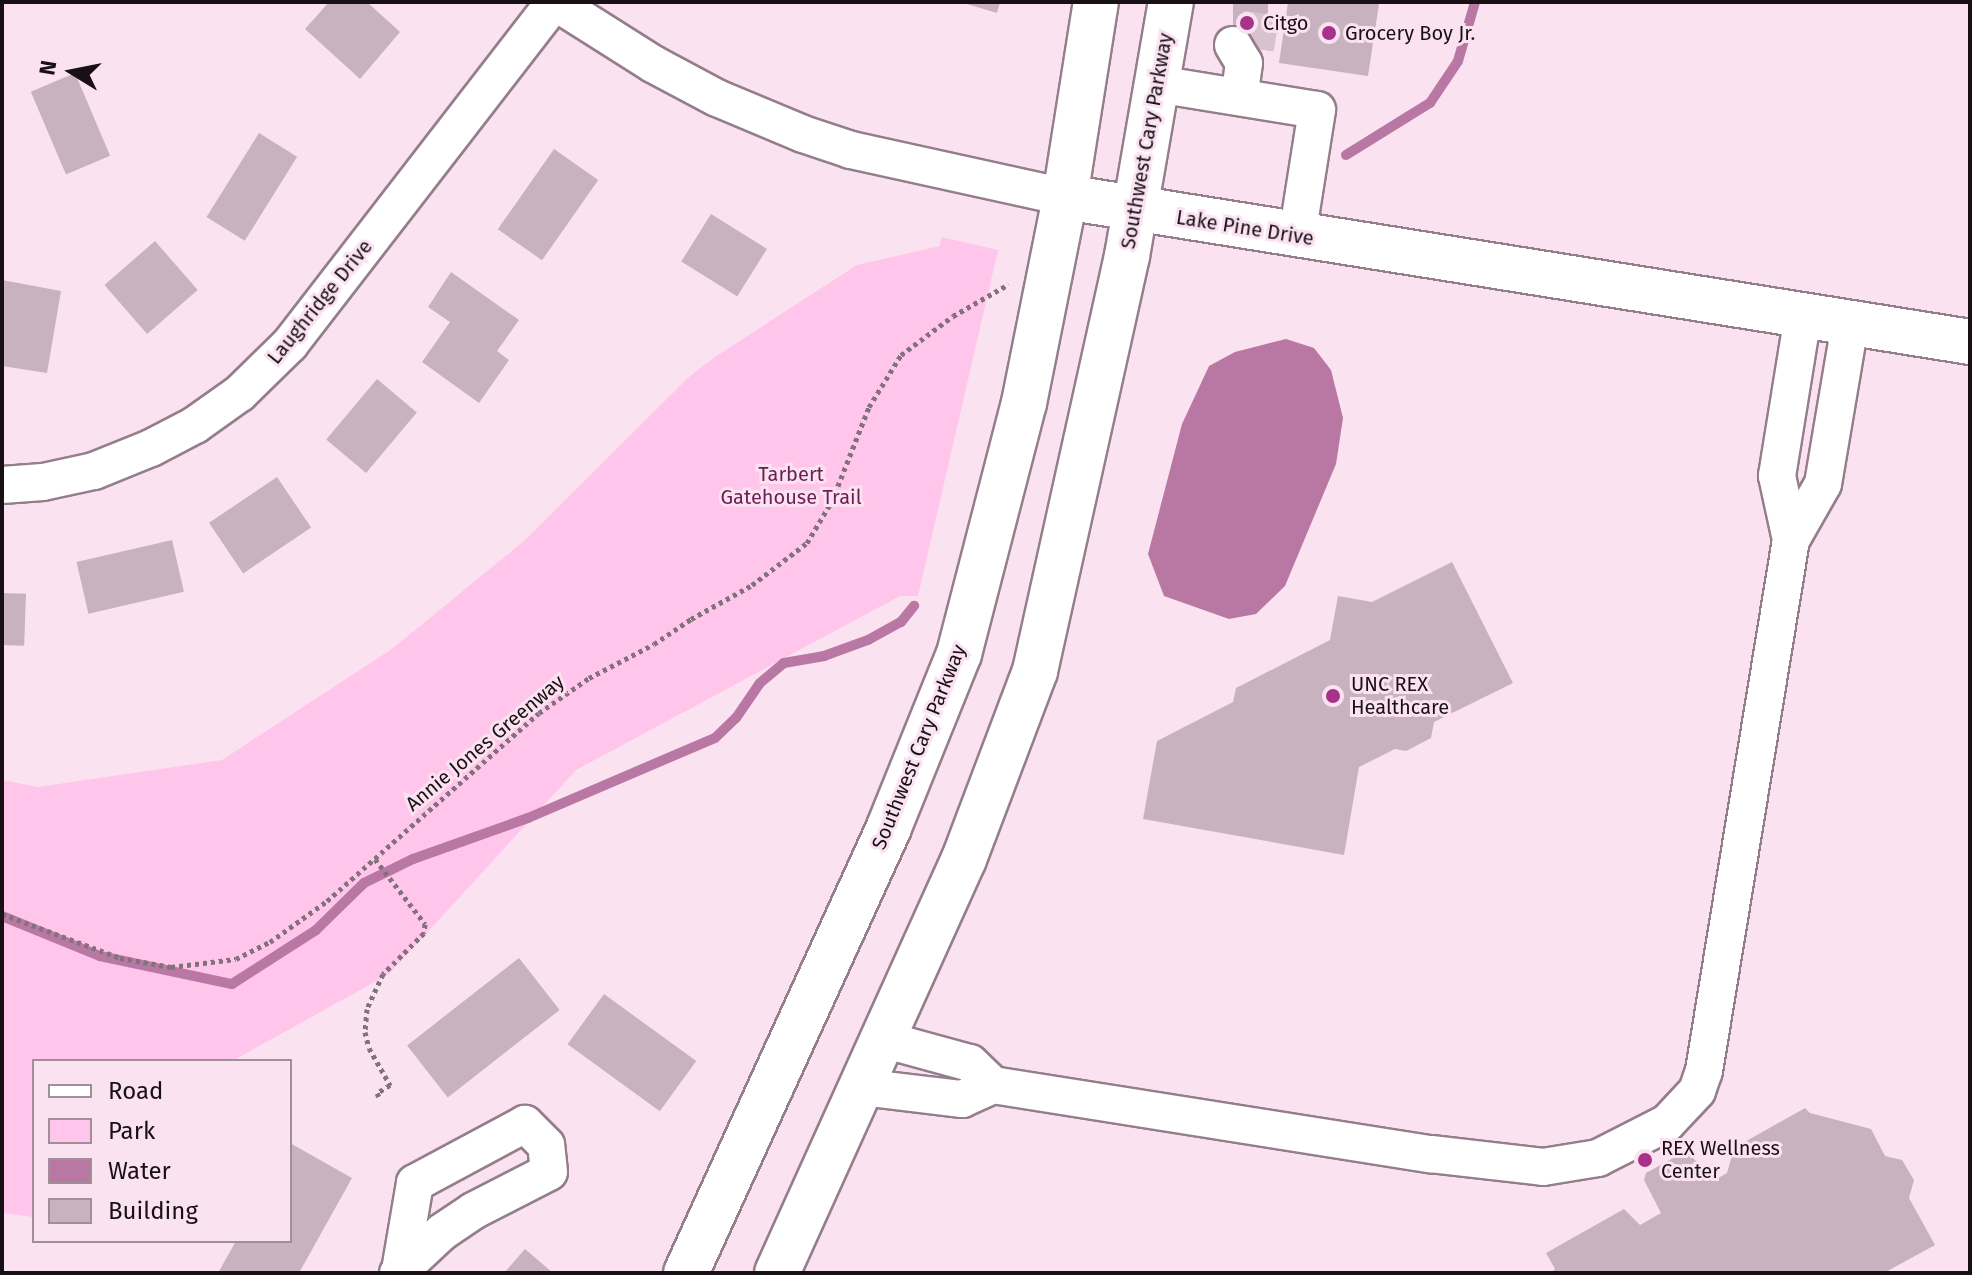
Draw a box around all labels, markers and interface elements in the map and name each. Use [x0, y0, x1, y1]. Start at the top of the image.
place label: Citgo [1263, 11, 1309, 35]
marker: Citgo [1238, 14, 1256, 32]
place label: Grocery Boy Jr. [1345, 21, 1475, 45]
marker: Grocery Boy Jr. [1320, 24, 1338, 42]
street label: Southwest Cary Parkway [1116, 31, 1178, 251]
north arrow [32, 32, 112, 112]
text: N [33, 58, 62, 77]
street label: Lake Pine Drive [1174, 205, 1316, 251]
street label: Laughridge Drive [263, 235, 377, 369]
park label: Tarbert Gatehouse Trail [720, 463, 862, 510]
street label: Southwest Cary Parkway [867, 641, 971, 853]
street label: Annie Jones Greenway [401, 670, 569, 816]
place label: UNC REX Healthcare [1351, 672, 1449, 719]
marker: UNC REX Healthcare [1322, 685, 1344, 707]
legend [32, 1059, 292, 1243]
text: Road [108, 1077, 163, 1105]
text: Park [108, 1117, 155, 1145]
place label: REX Wellness Center [1661, 1136, 1780, 1183]
marker: REX Wellness Center [1636, 1151, 1654, 1169]
text: Water [108, 1157, 171, 1185]
text: Building [108, 1197, 198, 1225]

